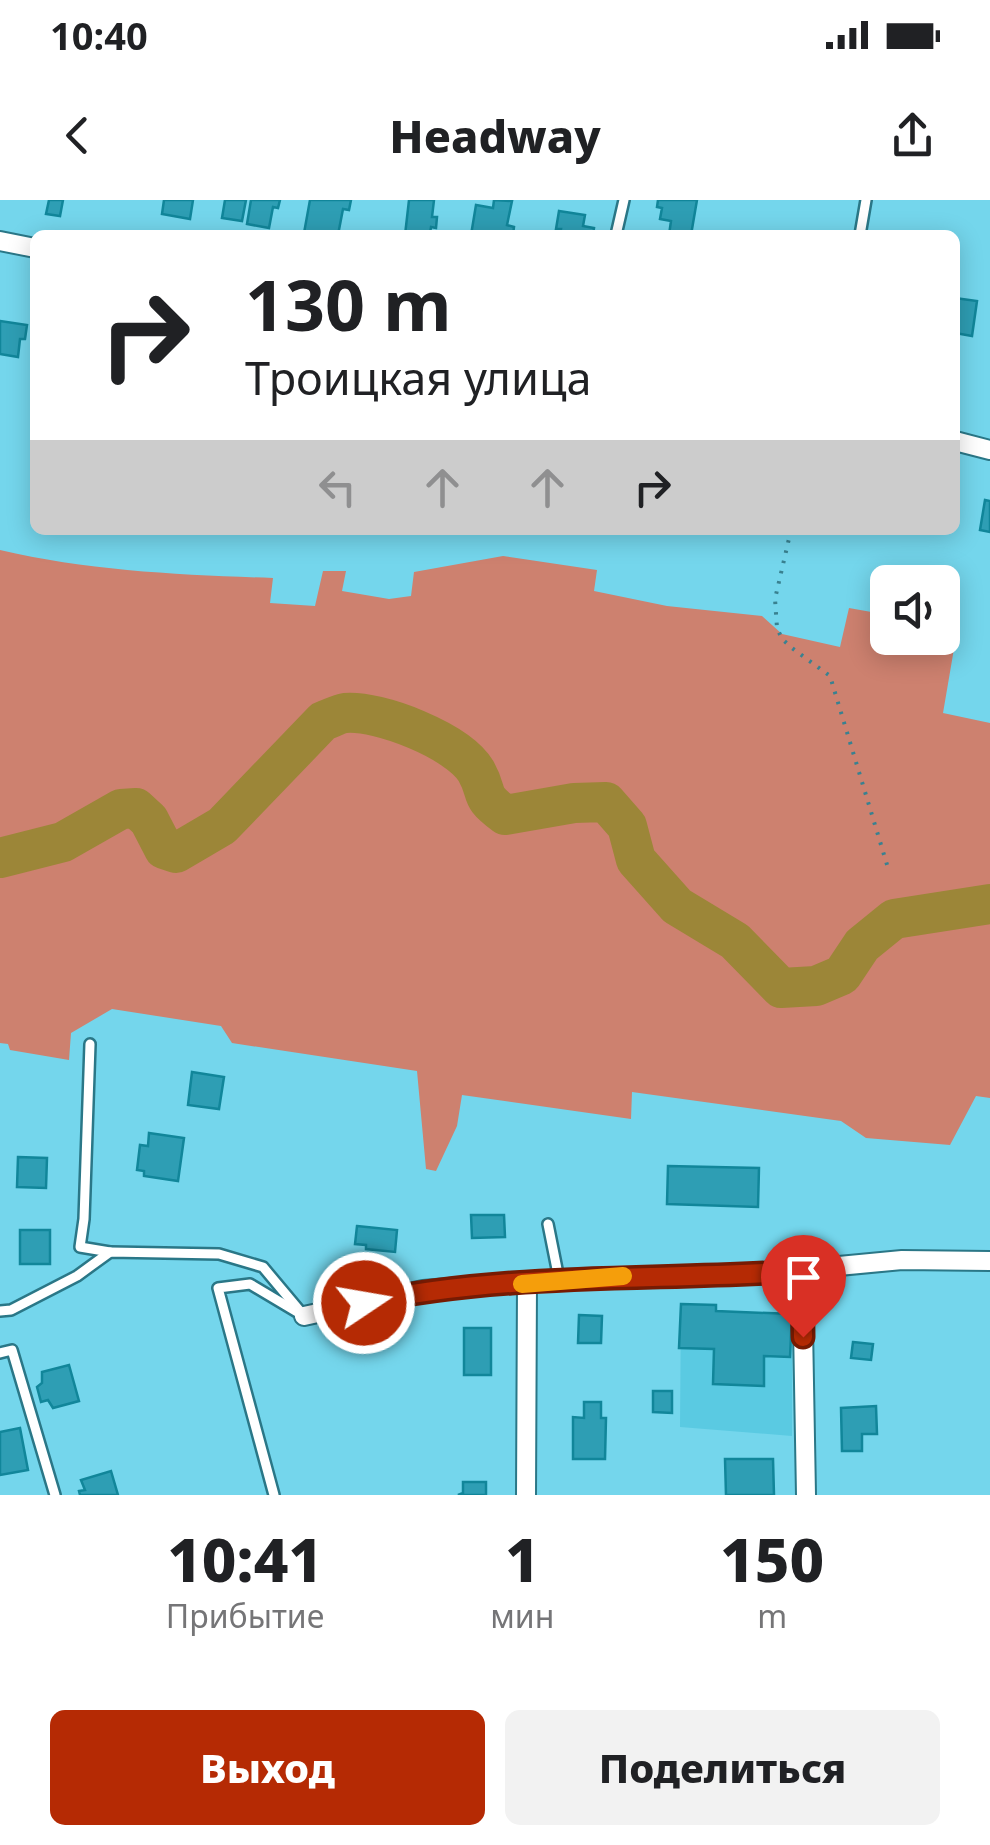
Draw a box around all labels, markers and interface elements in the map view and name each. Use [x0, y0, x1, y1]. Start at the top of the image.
text: 10:40 [50, 9, 148, 61]
text: Headway [389, 105, 601, 166]
icon: back [50, 108, 105, 163]
icon: share [885, 108, 940, 163]
text: 130 m [245, 256, 452, 352]
icon: right [80, 270, 210, 400]
text: Троицкая улица [245, 347, 592, 408]
icon: left [310, 460, 365, 515]
icon: ahead [415, 460, 470, 515]
icon: ahead [520, 460, 575, 515]
icon: right [625, 460, 680, 515]
map controls [870, 565, 960, 655]
button: sound [870, 565, 960, 655]
pin [761, 1235, 846, 1338]
icon: arrive [776, 1250, 831, 1305]
position arrow [312, 1251, 416, 1355]
text: 10:41 [167, 1518, 323, 1600]
text: 1 [505, 1518, 540, 1600]
text: 150 [720, 1518, 824, 1600]
text: Прибытие [166, 1594, 324, 1637]
text: мин [490, 1594, 554, 1637]
text: m [757, 1594, 787, 1637]
button: Выход [50, 1710, 485, 1825]
button: Поделиться [505, 1710, 940, 1825]

